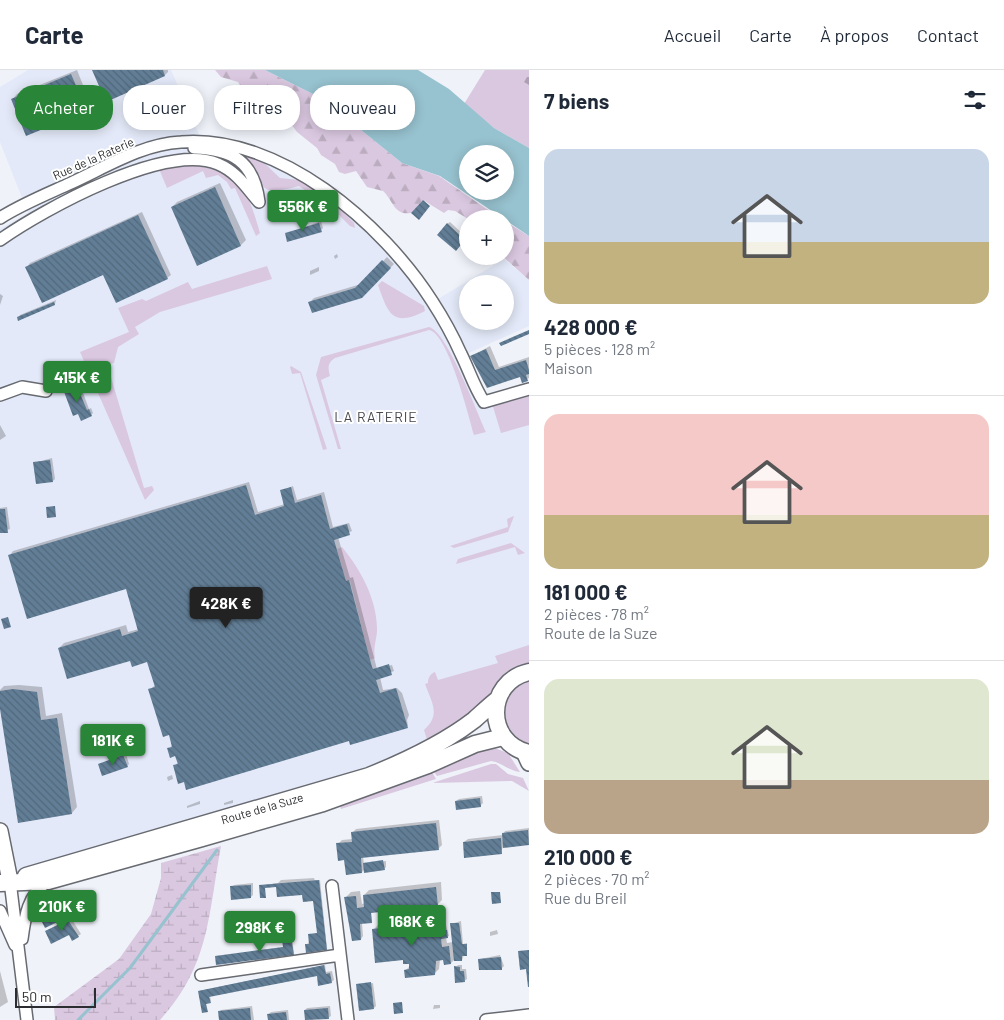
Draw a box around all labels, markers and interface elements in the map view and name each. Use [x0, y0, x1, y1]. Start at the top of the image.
text: Carte [25, 20, 84, 49]
text: Accueil [664, 24, 721, 46]
text: Carte [749, 24, 792, 46]
text: À propos [820, 24, 889, 46]
text: Contact [917, 24, 979, 46]
chip: Acheter [15, 85, 113, 130]
chip: Louer [123, 85, 204, 130]
chip: Filtres [214, 85, 300, 130]
chip: Nouveau [310, 85, 415, 130]
icon: filters [961, 86, 989, 114]
text: 7 biens [544, 88, 609, 113]
street label: Rue de la Raterie [50, 134, 136, 182]
map controls [459, 145, 514, 330]
button: layers [459, 145, 514, 200]
icon: home [722, 181, 812, 271]
pin: 556K € [262, 190, 344, 232]
text: 556K € [278, 196, 328, 215]
button: + [459, 210, 514, 265]
button: − [459, 275, 514, 330]
text: 428 000 € [544, 314, 637, 339]
text: 5 pièces · 128 m² [544, 339, 655, 358]
text: Maison [544, 358, 593, 377]
pin: 415K € [36, 360, 118, 403]
text: 415K € [54, 367, 100, 386]
district label: LA RATERIE [334, 408, 418, 425]
icon: home [722, 447, 812, 537]
text: 181 000 € [544, 579, 628, 604]
pin: 428K € [185, 586, 267, 629]
text: 428K € [201, 593, 251, 612]
text: 2 pièces · 78 m² [544, 604, 649, 623]
text: Route de la Suze [544, 623, 657, 642]
icon: home [722, 712, 812, 802]
pin: 181K € [72, 724, 154, 766]
text: 181K € [91, 730, 135, 749]
street label: Route de la Suze [219, 790, 305, 826]
text: 210 000 € [544, 844, 633, 869]
text: 2 pièces · 70 m² [544, 869, 650, 888]
text: Rue du Breil [544, 888, 627, 907]
pin: 210K € [21, 890, 103, 932]
text: 210K € [38, 896, 86, 915]
pin: 168K € [371, 904, 453, 947]
pin: 298K € [219, 910, 301, 953]
text: 168K € [389, 911, 435, 930]
text: 298K € [235, 917, 285, 936]
scale bar [15, 985, 96, 1008]
text: 50 m [22, 988, 51, 1005]

